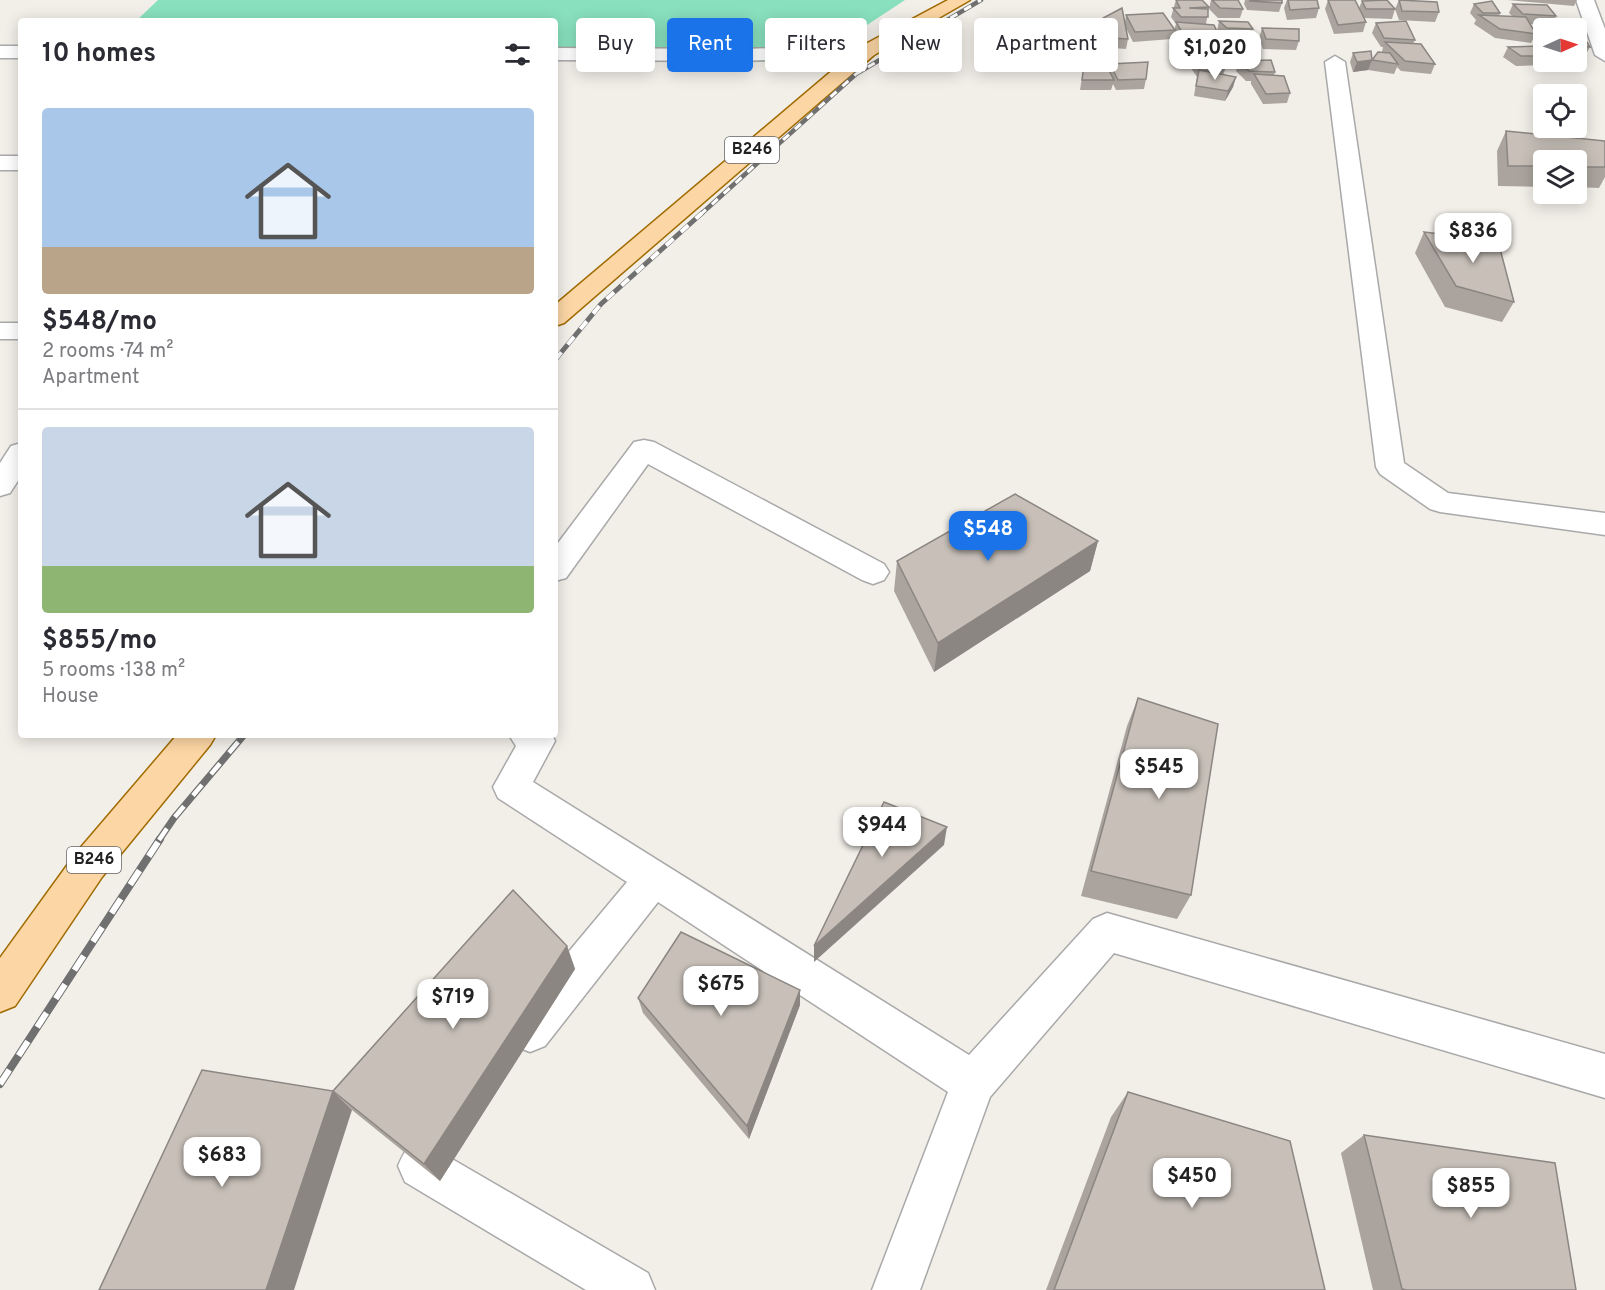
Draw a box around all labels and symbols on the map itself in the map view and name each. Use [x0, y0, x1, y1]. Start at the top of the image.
north arrow [1533, 18, 1587, 72]
pin: $1,020 [1166, 30, 1264, 81]
road number: B246 [725, 137, 779, 163]
pin: $836 [1437, 213, 1509, 264]
pin: $548 [952, 511, 1024, 562]
pin: $545 [1123, 749, 1195, 800]
pin: $944 [846, 807, 918, 858]
road number: B246 [67, 847, 121, 873]
pin: $675 [685, 966, 757, 1017]
pin: $719 [417, 979, 489, 1030]
pin: $683 [186, 1137, 258, 1188]
pin: $450 [1156, 1158, 1228, 1209]
pin: $855 [1435, 1168, 1507, 1219]

